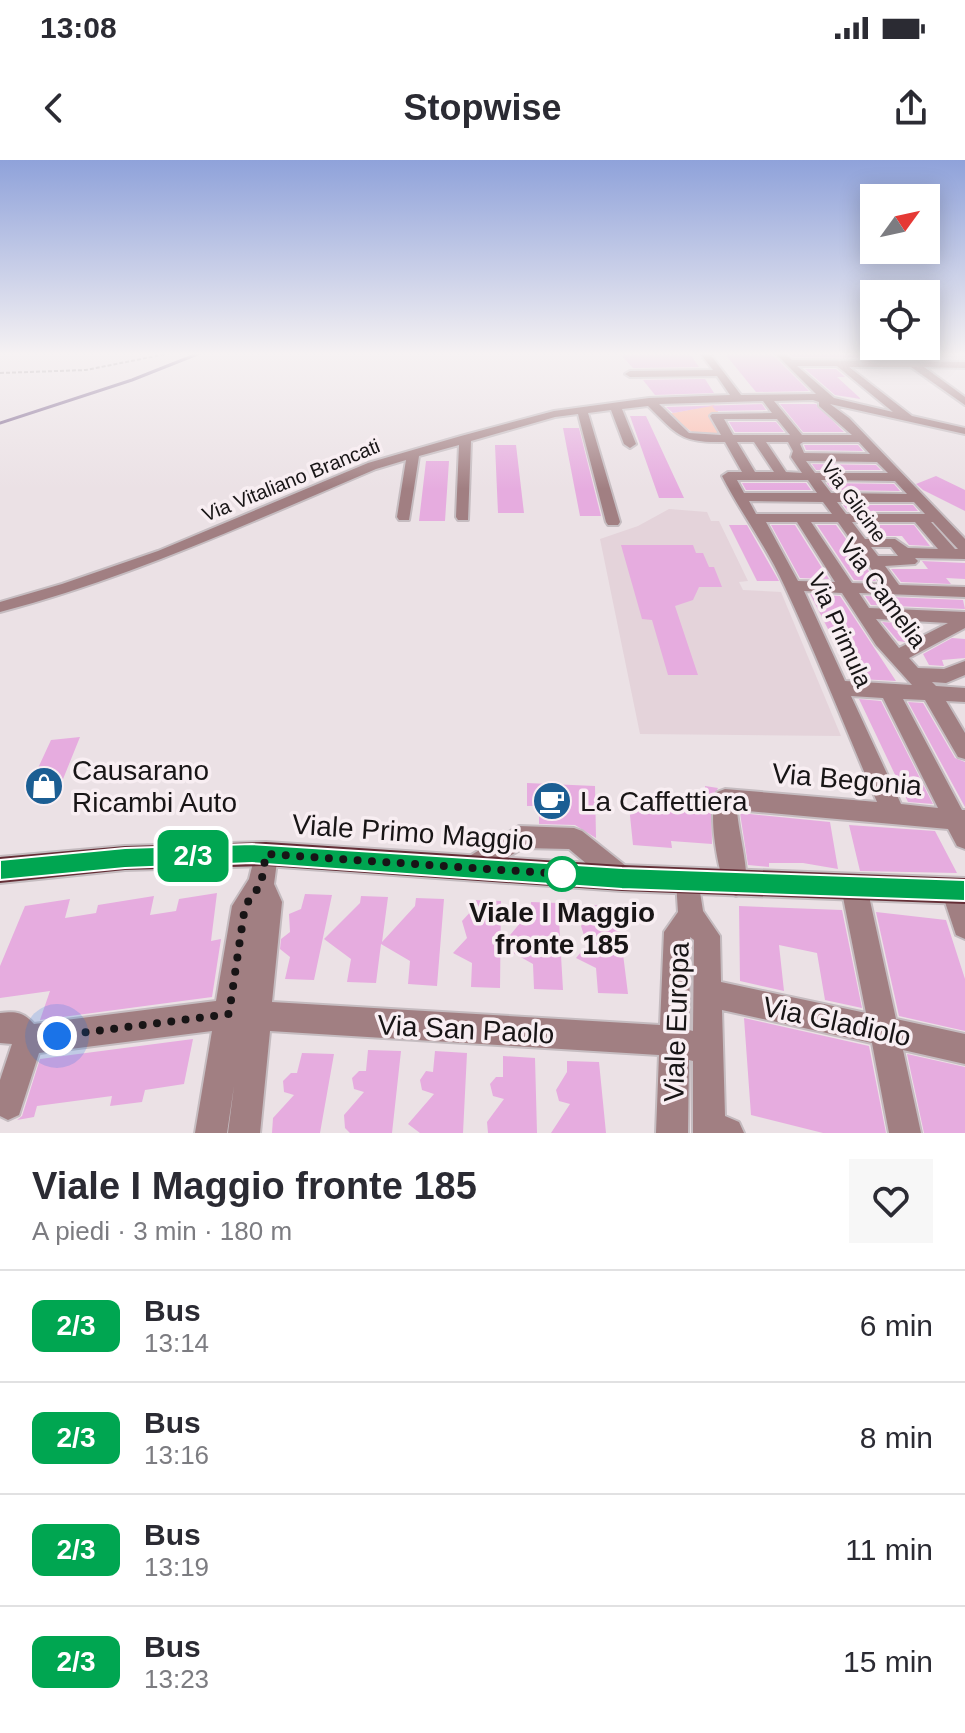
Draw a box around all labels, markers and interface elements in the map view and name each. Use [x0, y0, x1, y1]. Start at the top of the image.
text: 13:08 [40, 11, 117, 44]
icon: back [32, 86, 76, 130]
icon: share [889, 86, 933, 130]
text: Stopwise [403, 87, 562, 128]
north arrow [860, 184, 940, 264]
map controls [860, 184, 940, 360]
button: locate [860, 280, 940, 360]
street label: Via Vitaliano Brancati [199, 434, 383, 526]
street label: Via Glicine [817, 456, 891, 546]
street label: Via Camelia [835, 533, 933, 653]
street label: Via Primula [803, 568, 878, 692]
place label: Causarano Ricambi Auto [72, 755, 237, 818]
street label: Via Begonia [771, 757, 924, 802]
shop icon: Causarano Ricambi Auto [23, 765, 65, 807]
cafe icon: La Caffettiera [531, 780, 573, 822]
place label: La Caffettiera [580, 786, 748, 817]
street label: Viale Primo Maggio [291, 809, 535, 856]
line badge: 2/3 [147, 830, 239, 882]
text: 2/3 [174, 840, 212, 871]
marker: Viale I Maggio fronte 185 [545, 857, 579, 891]
place label: Viale I Maggio fronte 185 [469, 897, 655, 960]
street label: Viale Europa [658, 941, 695, 1102]
street label: Via Gladiolo [760, 991, 914, 1052]
street label: Via San Paolo [377, 1009, 555, 1050]
your location [37, 1016, 77, 1056]
button: heart [849, 1159, 933, 1243]
text: Viale I Maggio fronte 185 [32, 1165, 477, 1207]
text: A piedi · 3 min · 180 m [32, 1216, 292, 1246]
text: Bus [144, 1294, 201, 1327]
text: 6 min [860, 1309, 933, 1342]
text: 2/3 [57, 1310, 95, 1341]
text: 13:14 [144, 1328, 209, 1358]
text: Bus [144, 1406, 201, 1439]
text: 8 min [860, 1421, 933, 1454]
text: 2/3 [57, 1422, 95, 1453]
text: 13:16 [144, 1440, 209, 1470]
text: Bus [144, 1518, 201, 1551]
text: 11 min [845, 1533, 933, 1566]
text: 2/3 [57, 1534, 95, 1565]
text: 13:19 [144, 1552, 209, 1582]
text: Bus [144, 1630, 201, 1663]
text: 15 min [843, 1645, 933, 1678]
text: 2/3 [57, 1646, 95, 1677]
text: 13:23 [144, 1664, 209, 1694]

